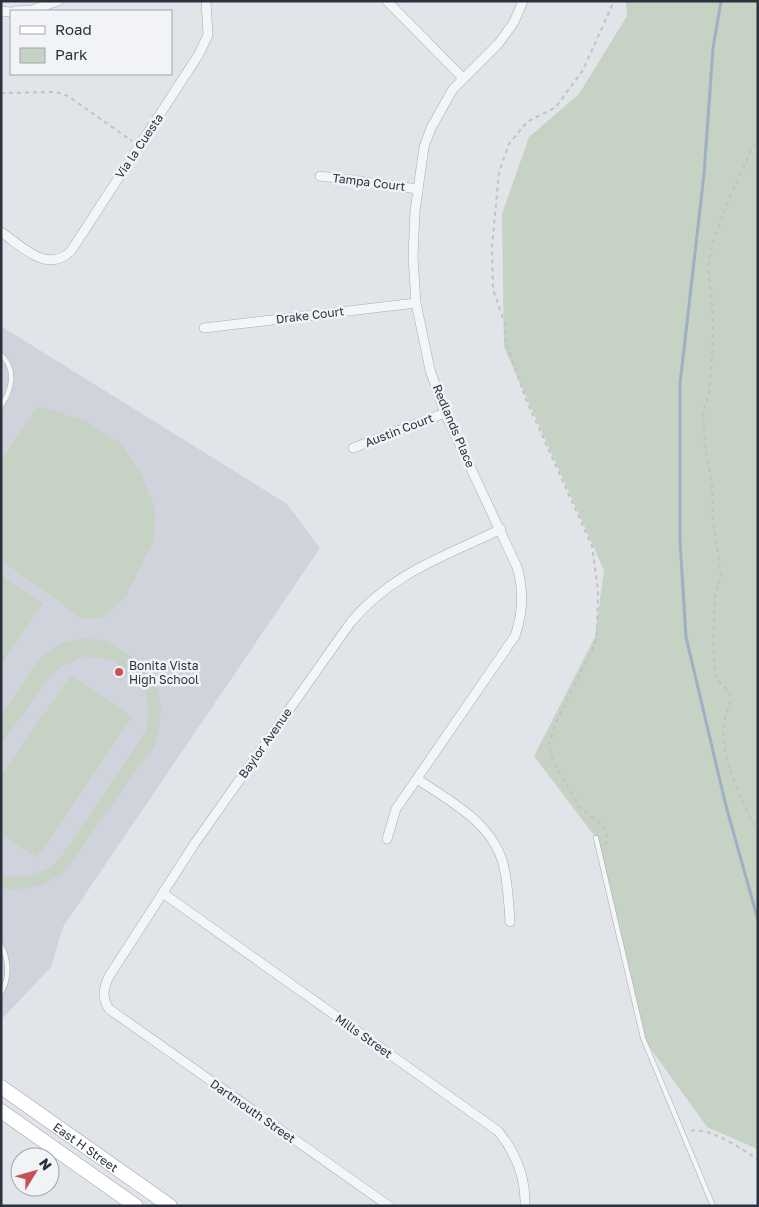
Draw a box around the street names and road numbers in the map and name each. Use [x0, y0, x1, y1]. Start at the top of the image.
street label: Via la Cuesta [112, 111, 166, 181]
street label: Tampa Court [332, 170, 406, 194]
street label: Drake Court [275, 303, 345, 327]
street label: Redlands Place [430, 382, 478, 470]
street label: Austin Court [363, 410, 436, 450]
street label: Baylor Avenue [235, 705, 295, 781]
street label: Mills Street [333, 1011, 396, 1061]
street label: Dartmouth Street [207, 1076, 299, 1146]
street label: East H Street [51, 1119, 122, 1175]

